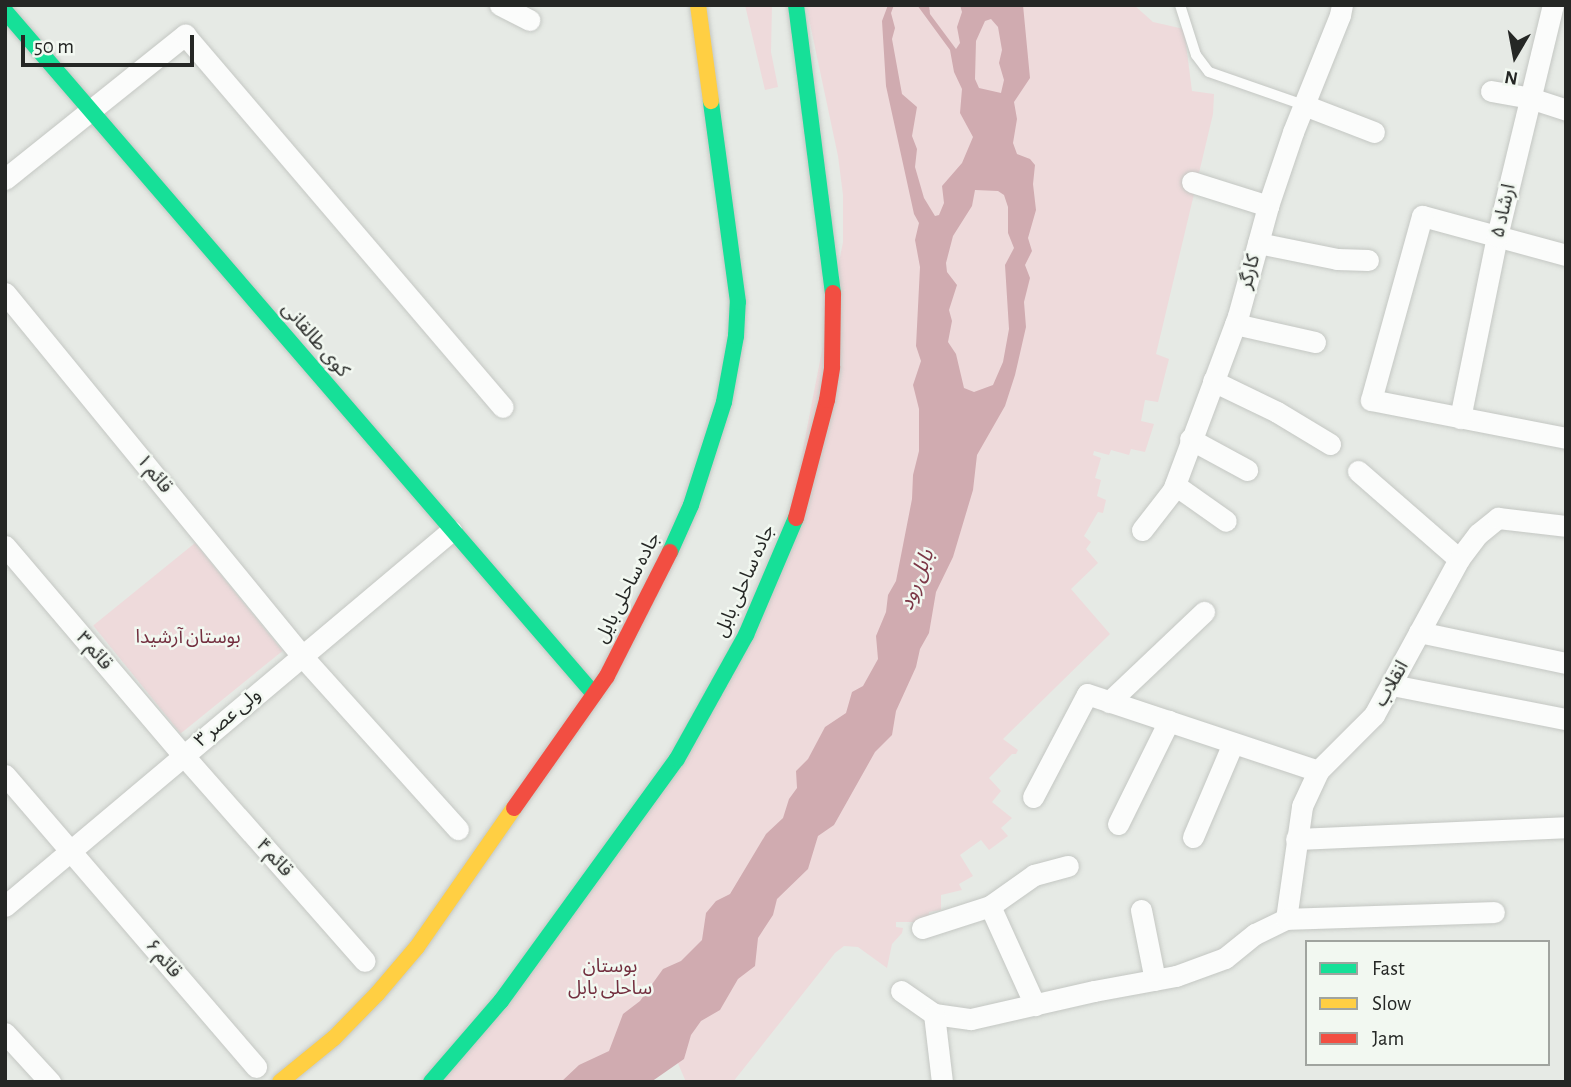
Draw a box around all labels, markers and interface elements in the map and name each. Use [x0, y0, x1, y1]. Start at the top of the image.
scale bar [24, 21, 198, 65]
north arrow [1480, 21, 1550, 91]
text: 50 m [34, 36, 74, 57]
text: N [1503, 67, 1519, 88]
street label: ارشاد ۵ [1487, 182, 1521, 240]
street label: کارگر [1234, 252, 1266, 292]
street label: کوی طالقانی [276, 298, 354, 382]
street label: قائم ۱ [131, 450, 177, 498]
street label: جاده ساحلی بابل [710, 521, 780, 641]
street label: جاده ساحلی بایل [590, 529, 666, 647]
water label: بابل رود [894, 546, 940, 614]
street label: قائم ۳ [71, 627, 117, 675]
park label: بوستان آرشیدا [135, 627, 241, 649]
street label: انقلاب [1370, 657, 1414, 711]
street label: ولی عصر ۳ [190, 684, 266, 752]
street label: قائم ۴ [251, 834, 297, 882]
street label: قائم ۶ [140, 935, 186, 983]
legend [1305, 940, 1550, 1066]
park label: بوستان ساحلی بابل [568, 956, 652, 1000]
text: Fast [1372, 958, 1405, 979]
text: Slow [1372, 993, 1411, 1014]
text: Jam [1372, 1028, 1404, 1049]

